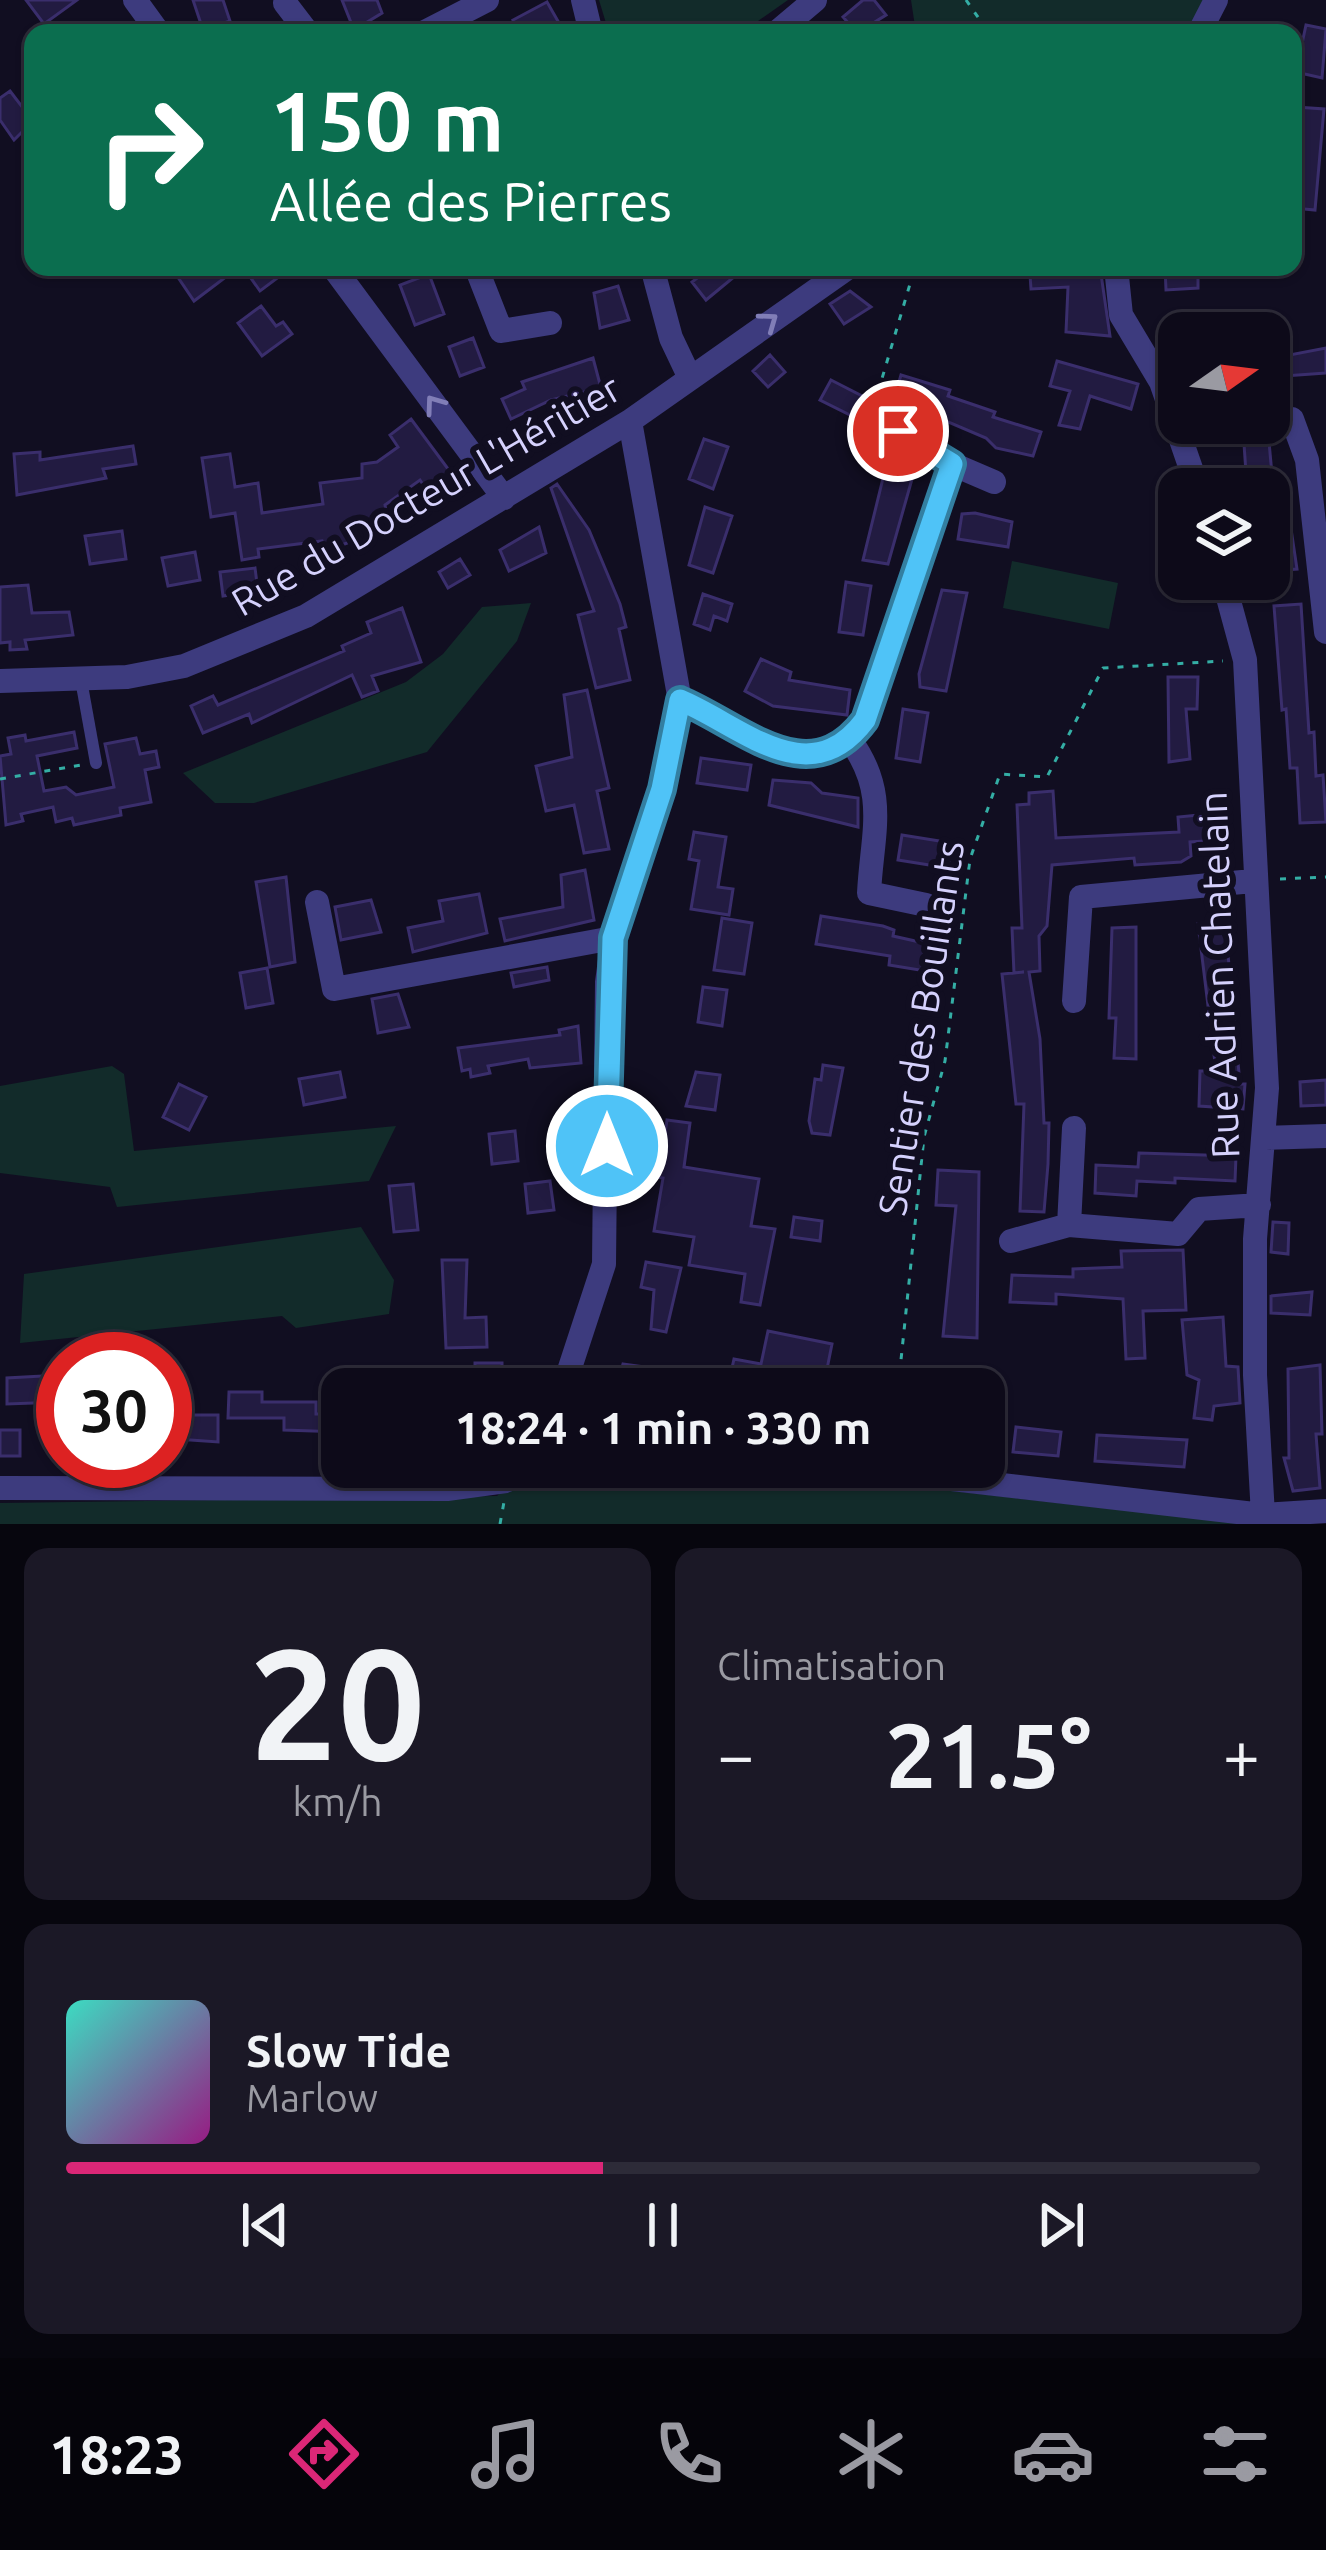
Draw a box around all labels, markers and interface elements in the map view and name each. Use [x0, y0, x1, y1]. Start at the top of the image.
icon: right [72, 72, 228, 228]
text: 150 m [270, 73, 504, 167]
text: Allée des Pierres [270, 171, 672, 231]
north arrow [1158, 312, 1290, 444]
map controls [1158, 312, 1290, 600]
one-way arrow [756, 313, 778, 335]
street label: Rue du Docteur L'Héritier [224, 366, 628, 624]
pin [847, 380, 949, 482]
one-way arrow [426, 396, 448, 417]
icon: arrive [865, 398, 931, 464]
button: layers [1158, 468, 1290, 600]
street label: Rue Adrien Chatelain [1191, 791, 1246, 1159]
street label: Sentier des Bouillants [870, 837, 971, 1218]
position arrow [544, 1083, 670, 1209]
speed limit sign: 30 [36, 1332, 192, 1488]
text: 18:24 · 1 min · 330 m [455, 1402, 871, 1453]
text: 20 [250, 1615, 425, 1789]
text: Climatisation [717, 1644, 946, 1687]
text: 21.5° [885, 1704, 1092, 1805]
text: − [717, 1717, 754, 1791]
text: + [1223, 1717, 1260, 1791]
text: km/h [292, 1780, 383, 1823]
text: Slow Tide [246, 2025, 451, 2076]
text: Marlow [246, 2076, 378, 2119]
icon: previous [232, 2192, 298, 2258]
icon: pause [630, 2192, 696, 2258]
icon: next [1028, 2192, 1094, 2258]
icon: directions [282, 2412, 366, 2496]
icon: music [464, 2412, 548, 2496]
icon: phone [647, 2412, 731, 2496]
icon: climate [829, 2412, 913, 2496]
icon: car [1011, 2412, 1095, 2496]
icon: filters [1193, 2412, 1277, 2496]
text: 18:23 [49, 2424, 184, 2484]

